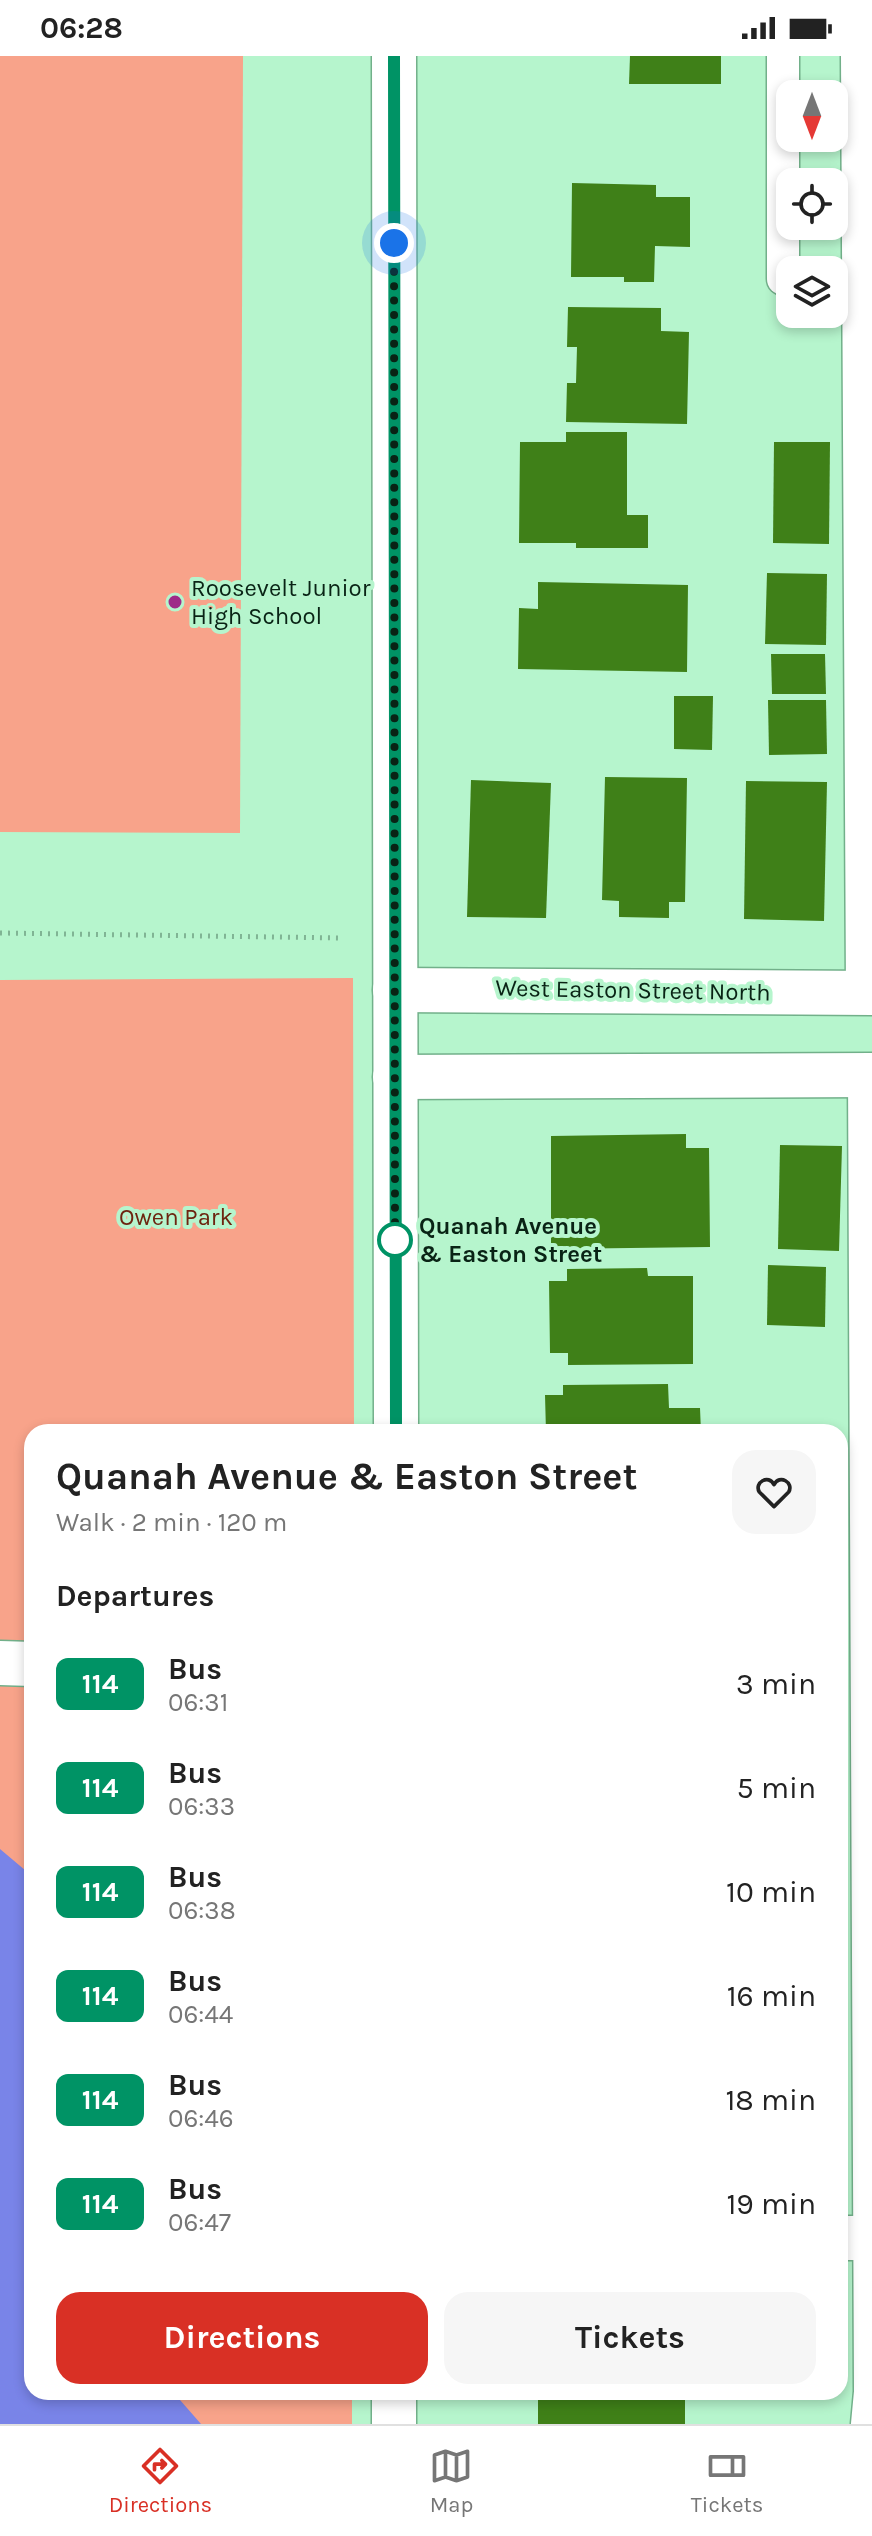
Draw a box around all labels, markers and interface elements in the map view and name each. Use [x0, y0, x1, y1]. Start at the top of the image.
text: 06:28 [40, 10, 123, 46]
north arrow [776, 80, 848, 152]
map controls [776, 80, 848, 328]
button: locate [776, 168, 848, 240]
your location [374, 223, 414, 263]
button: layers [776, 256, 848, 328]
place label: Roosevelt Junior High School [191, 574, 371, 630]
marker: Roosevelt Junior High School [166, 593, 184, 611]
street label: West Easton Street North [495, 974, 771, 1006]
park label: Owen Park [119, 1203, 233, 1231]
place label: Quanah Avenue & Easton Street [419, 1212, 602, 1268]
marker: Quanah Avenue & Easton Street [378, 1223, 412, 1257]
button: heart [732, 1450, 816, 1534]
text: Quanah Avenue & Easton Street [56, 1454, 637, 1499]
text: Walk · 2 min · 120 m [56, 1507, 287, 1538]
text: Departures [56, 1578, 214, 1614]
text: Bus [168, 1651, 222, 1687]
text: 3 min [736, 1666, 816, 1702]
text: 114 [82, 1667, 118, 1700]
text: 06:31 [168, 1687, 228, 1718]
text: Bus [168, 1755, 222, 1791]
text: 5 min [737, 1770, 816, 1806]
text: 114 [82, 1771, 118, 1804]
text: 06:33 [168, 1791, 235, 1822]
text: Bus [168, 1859, 222, 1895]
text: 10 min [726, 1874, 816, 1910]
text: 114 [82, 1875, 118, 1908]
text: 06:38 [168, 1895, 236, 1926]
text: Bus [168, 1963, 222, 1999]
text: 16 min [727, 1978, 816, 2014]
text: 114 [82, 1979, 118, 2012]
text: 06:44 [168, 1999, 233, 2030]
text: Bus [168, 2067, 222, 2103]
text: 18 min [725, 2082, 816, 2118]
text: 114 [82, 2083, 118, 2116]
text: 06:46 [168, 2103, 234, 2134]
text: Bus [168, 2171, 222, 2207]
text: 19 min [726, 2186, 816, 2222]
text: 114 [82, 2187, 118, 2220]
text: 06:47 [168, 2207, 231, 2238]
button: Directions [56, 2292, 428, 2384]
button: Tickets [444, 2292, 816, 2384]
tab: Directions [109, 2444, 212, 2518]
tab: Map [429, 2444, 473, 2518]
tab: Tickets [691, 2444, 763, 2518]

